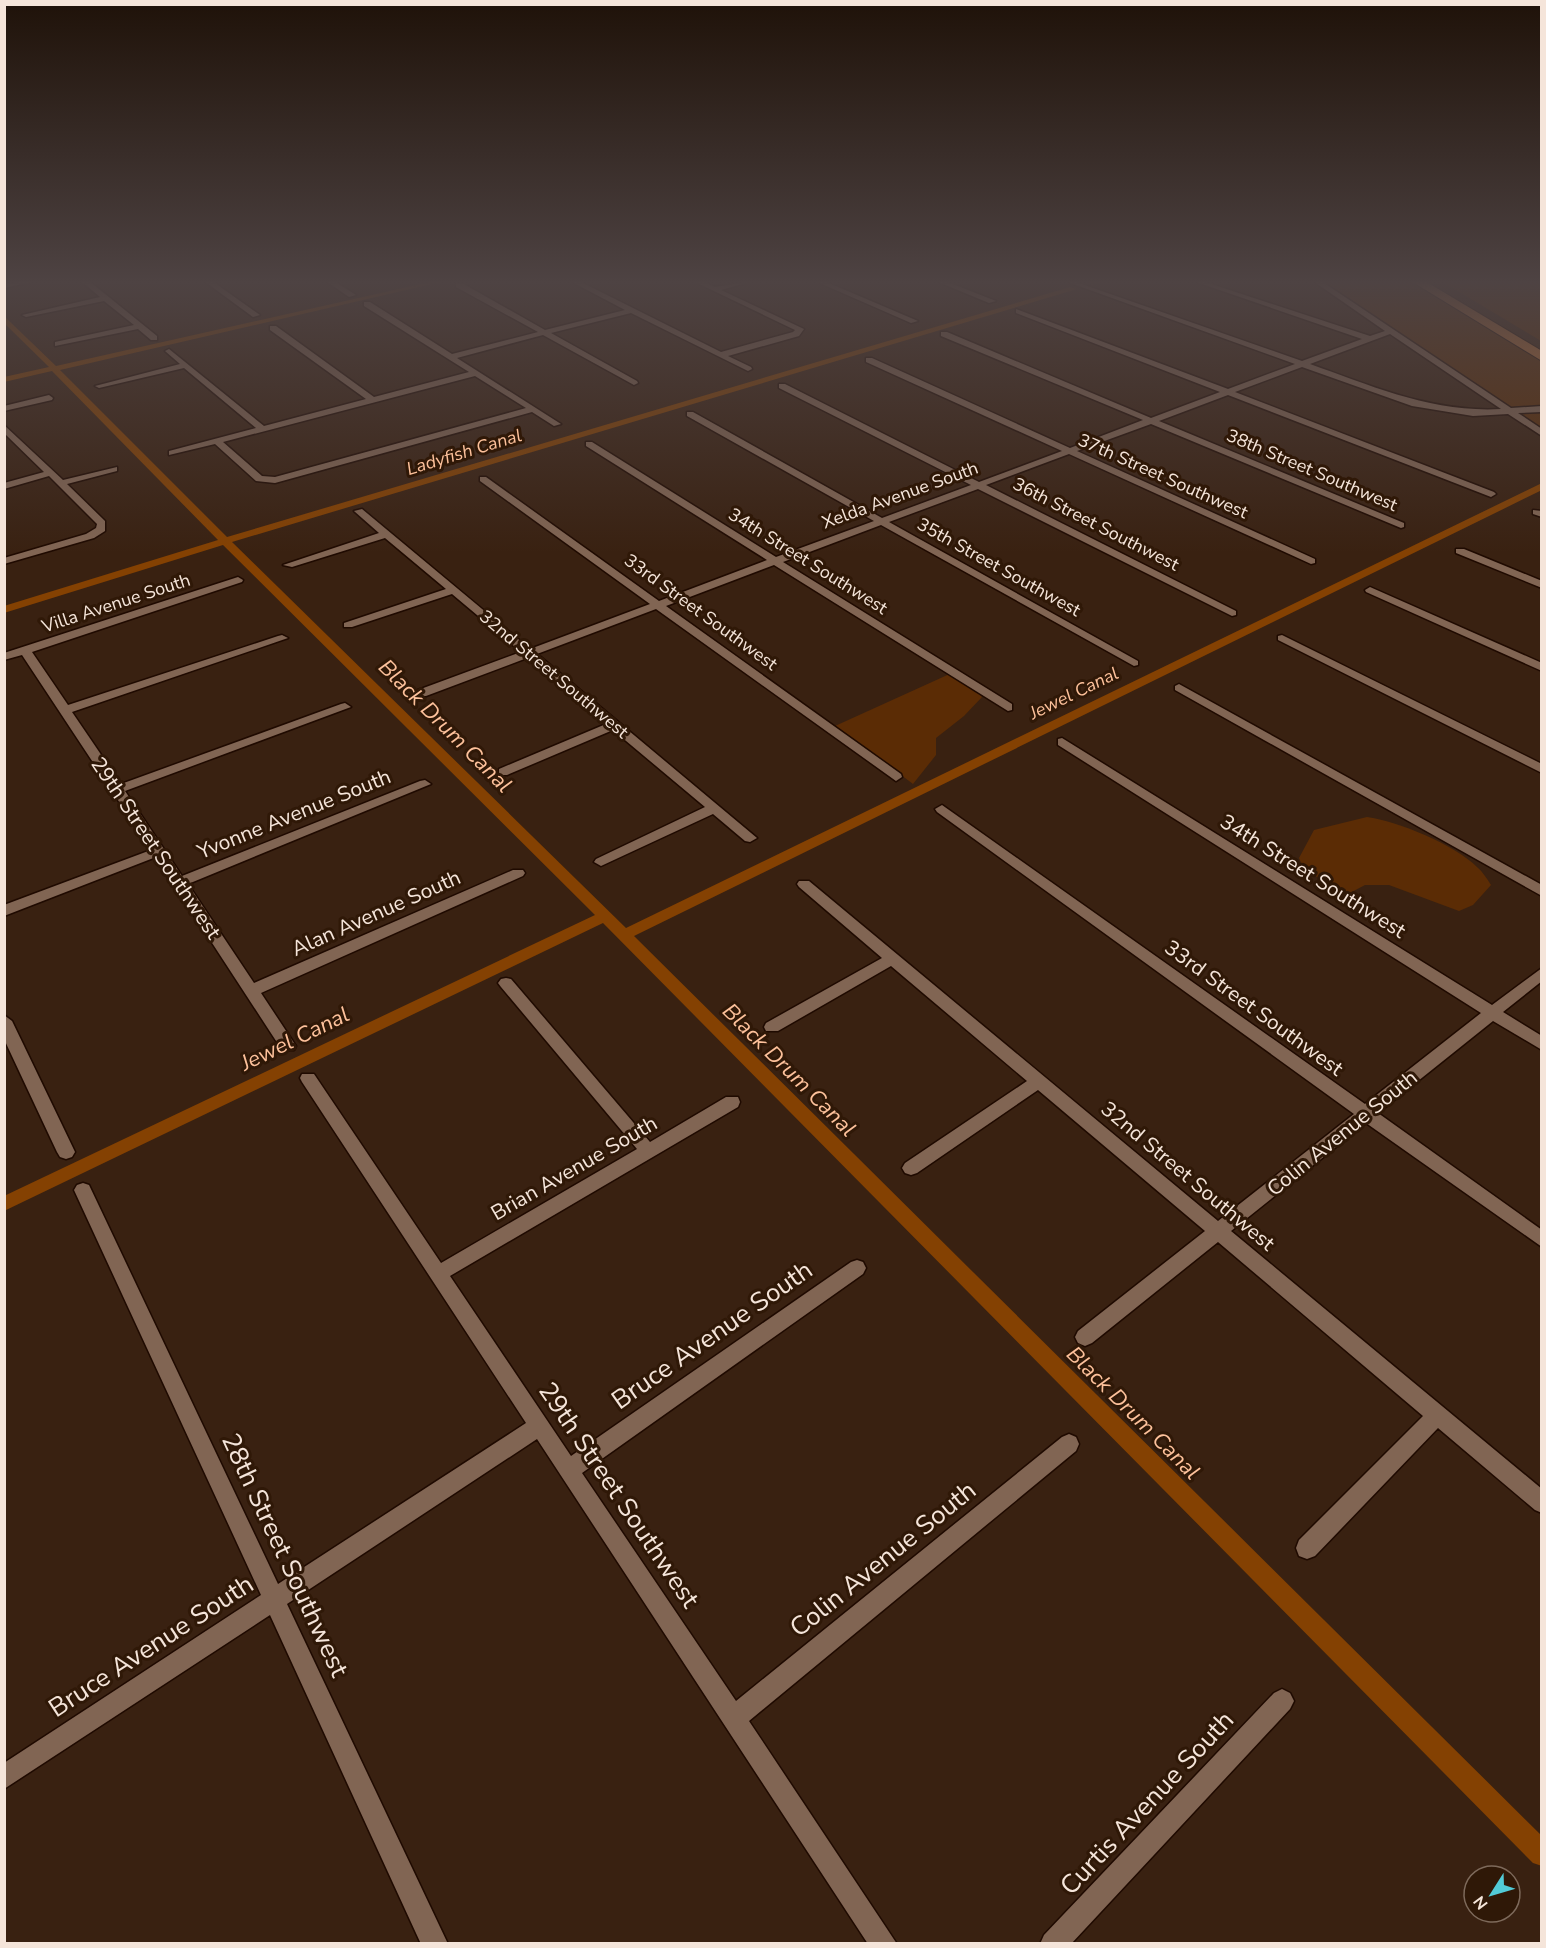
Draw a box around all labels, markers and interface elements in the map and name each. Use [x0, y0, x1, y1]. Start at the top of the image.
water label: Ladyfish Canal [404, 423, 524, 481]
street label: 38th Street Southwest [1223, 423, 1402, 517]
street label: 37th Street Southwest [1074, 428, 1252, 525]
street label: Xelda Avenue South [819, 456, 981, 534]
street label: 36th Street Southwest [1009, 472, 1184, 577]
street label: 34th Street Southwest [724, 502, 893, 620]
street label: 35th Street Southwest [913, 512, 1086, 622]
street label: 33rd Street Southwest [620, 548, 783, 676]
street label: Villa Avenue South [38, 568, 193, 639]
street label: 32nd Street Southwest [474, 604, 634, 744]
water label: Black Drum Canal [372, 653, 518, 799]
water label: Jewel Canal [1025, 661, 1123, 725]
street label: 29th Street Southwest [85, 751, 228, 945]
street label: Yvonne Avenue South [192, 762, 395, 866]
street label: 34th Street Southwest [1215, 807, 1412, 945]
street label: Alan Avenue South [287, 863, 465, 963]
street label: 33rd Street Southwest [1159, 934, 1350, 1083]
water label: Black Drum Canal [716, 997, 862, 1143]
water label: Jewel Canal [235, 1000, 354, 1079]
street label: Colin Avenue South [1261, 1064, 1423, 1202]
street label: 32nd Street Southwest [1095, 1095, 1281, 1258]
street label: Brian Avenue South [486, 1109, 662, 1227]
street label: Bruce Avenue South [605, 1252, 819, 1418]
water label: Black Drum Canal [1060, 1340, 1206, 1486]
street label: 29th Street Southwest [530, 1375, 708, 1615]
street label: 28th Street Southwest [213, 1427, 357, 1683]
street label: Colin Avenue South [782, 1473, 984, 1645]
street label: Bruce Avenue South [42, 1567, 260, 1725]
street label: Curtis Avenue South [1052, 1703, 1242, 1903]
north arrow [1462, 1864, 1522, 1924]
text: N [1468, 1891, 1493, 1914]

